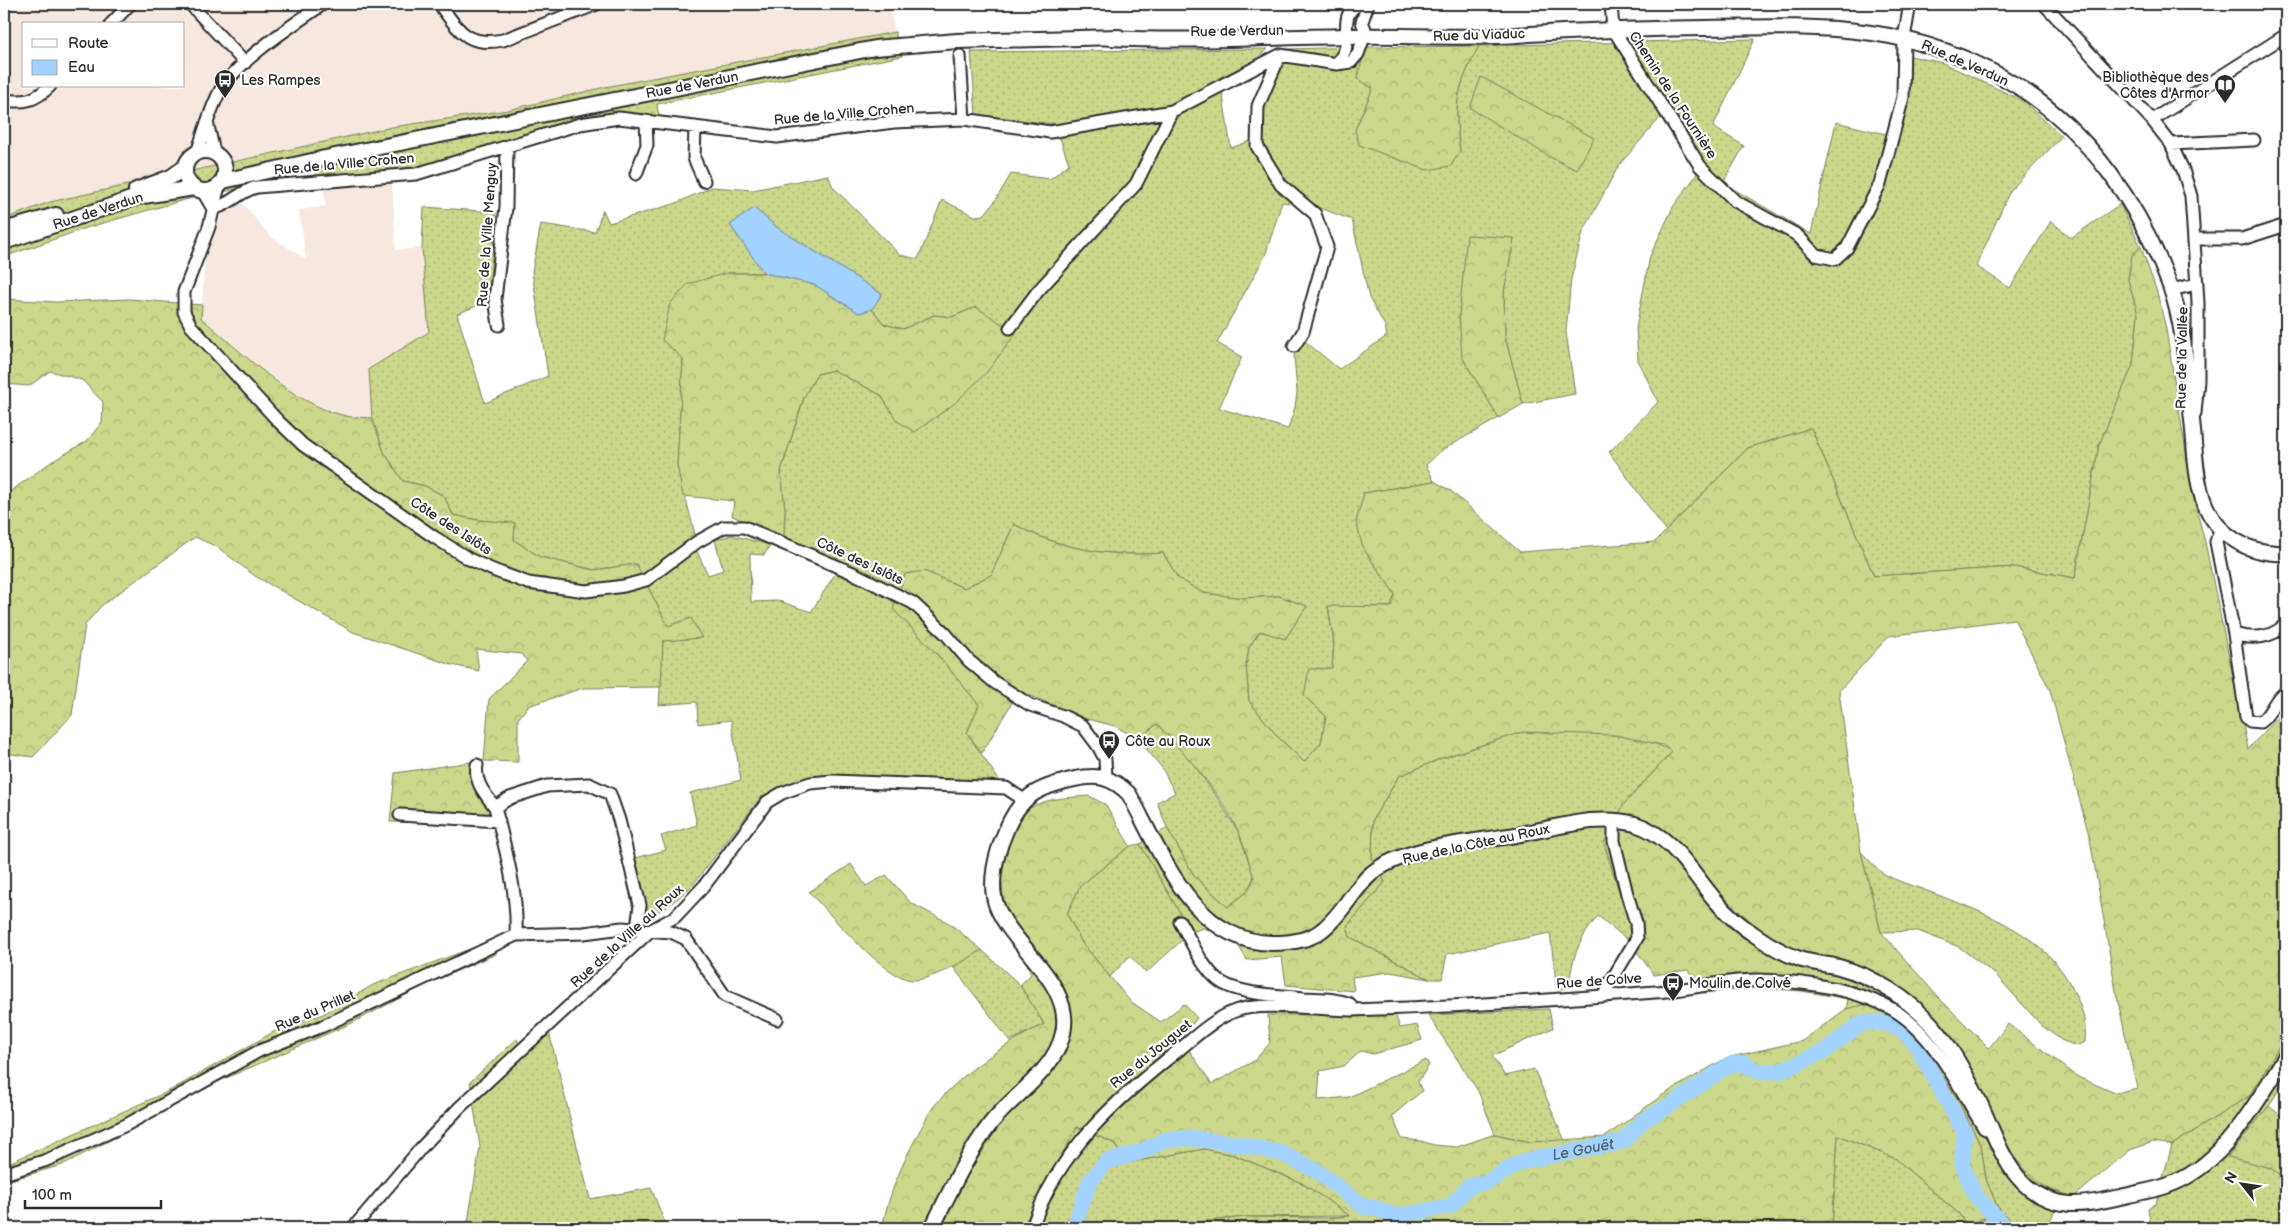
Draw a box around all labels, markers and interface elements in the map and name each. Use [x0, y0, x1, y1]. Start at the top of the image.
legend [22, 22, 185, 88]
street label: Rue de Verdun [1190, 22, 1284, 40]
street label: Rue du Viaduc [1433, 25, 1525, 45]
street label: Chemin de la Fournière [1625, 28, 1721, 162]
text: Route [68, 34, 109, 53]
street label: Rue de Verdun [1919, 36, 2011, 90]
text: Eau [68, 58, 95, 77]
bus stop icon: Les Rampes [213, 68, 237, 99]
street label: Rue de Verdun [644, 68, 740, 102]
place label: Bibliothèque des Côtes d'Armor [2102, 69, 2210, 102]
place label: Les Rampes [241, 72, 321, 89]
library icon: Bibliothèque des Côtes d'Armor [2213, 73, 2237, 104]
street label: Rue de la Ville Crohen [773, 99, 915, 129]
street label: Rue de la Ville Crohen [273, 149, 415, 179]
street label: Rue de la Ville Menguy [473, 161, 501, 308]
street label: Rue de Verdun [51, 188, 145, 234]
street label: Rue de la Vallée [2173, 307, 2191, 409]
street label: Côte des Islôts [407, 493, 495, 559]
street label: Côte des Islôts [814, 533, 906, 589]
bus stop icon: Côte au Roux [1097, 729, 1121, 760]
place label: Côte au Roux [1125, 733, 1211, 750]
street label: Rue de la Côte au Roux [1401, 820, 1552, 868]
street label: Rue de la Ville au Roux [567, 881, 687, 991]
street label: Rue de Colve [1556, 970, 1642, 992]
bus stop icon: Moulin de Colvé [1661, 971, 1685, 1002]
place label: Moulin de Colvé [1689, 975, 1791, 992]
street label: Rue du Prillet [272, 986, 358, 1035]
street label: Rue du Jouguet [1107, 1016, 1196, 1092]
water label: Le Gouët [1551, 1134, 1616, 1165]
north arrow [2218, 1160, 2268, 1210]
text: N [2221, 1169, 2241, 1187]
scale bar [25, 1177, 161, 1209]
text: 100 m [32, 1186, 72, 1205]

